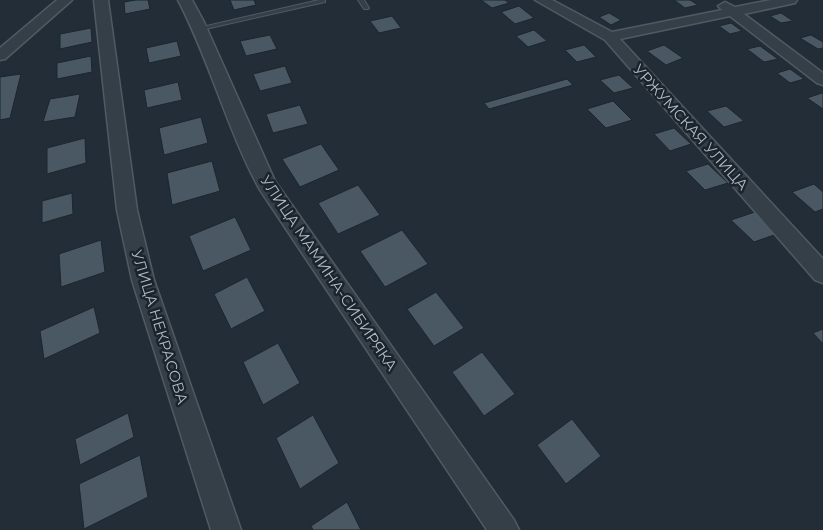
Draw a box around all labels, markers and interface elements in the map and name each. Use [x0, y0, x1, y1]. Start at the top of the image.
street label: УРЖУМСКАЯ УЛИЦА [629, 60, 753, 194]
street label: УЛИЦА МАМИНА-СИБИРЯКА [256, 172, 402, 374]
street label: УЛИЦА НЕКРАСОВА [127, 248, 193, 406]

